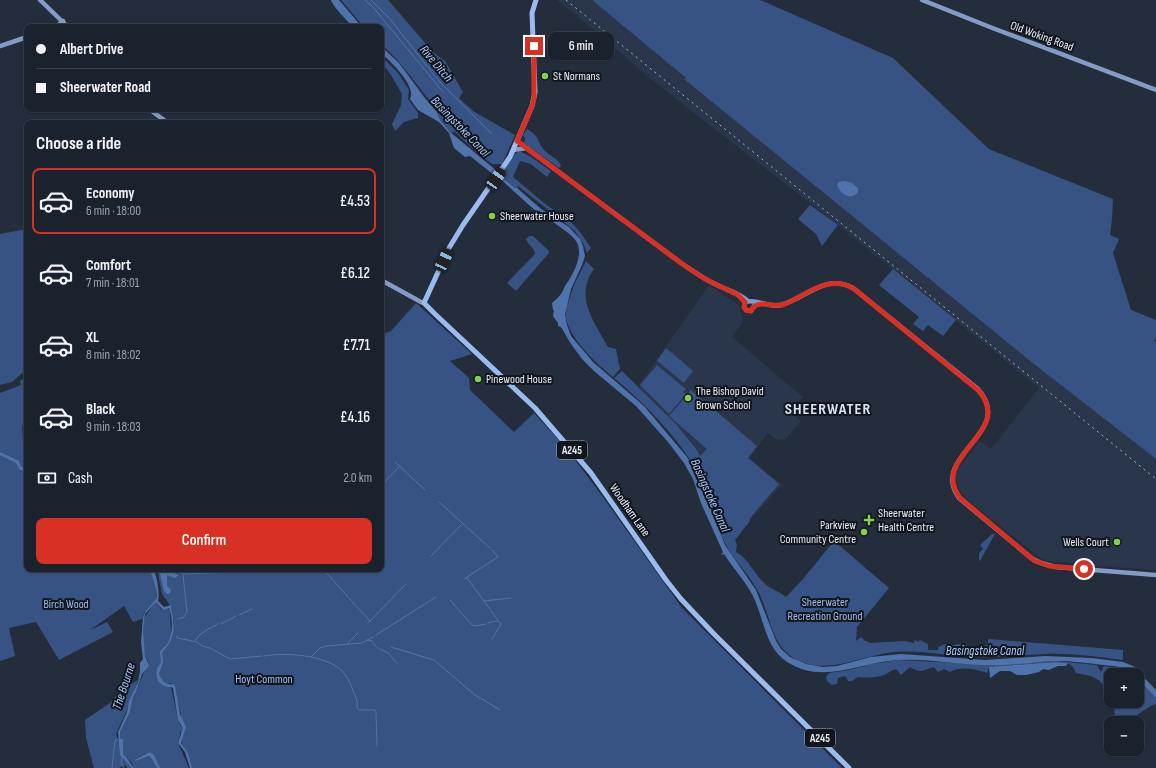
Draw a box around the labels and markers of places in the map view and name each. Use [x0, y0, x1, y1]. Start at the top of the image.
place label: St Normans [553, 69, 600, 84]
marker: St Normans [540, 71, 550, 81]
place label: Sheerwater House [500, 209, 574, 224]
marker: Sheerwater House [487, 211, 497, 221]
place label: Pinewood House [486, 372, 552, 387]
marker: Pinewood House [473, 374, 483, 384]
place label: The Bishop David Brown School [696, 384, 764, 413]
marker: The Bishop David Brown School [683, 393, 693, 403]
place label: Sheerwater Health Centre [878, 506, 934, 535]
marker: Sheerwater Health Centre [863, 514, 875, 526]
place label: Parkview Community Centre [780, 518, 856, 547]
marker: Parkview Community Centre [859, 527, 869, 537]
place label: Wells Court [1063, 535, 1109, 550]
marker: Wells Court [1112, 537, 1122, 547]

